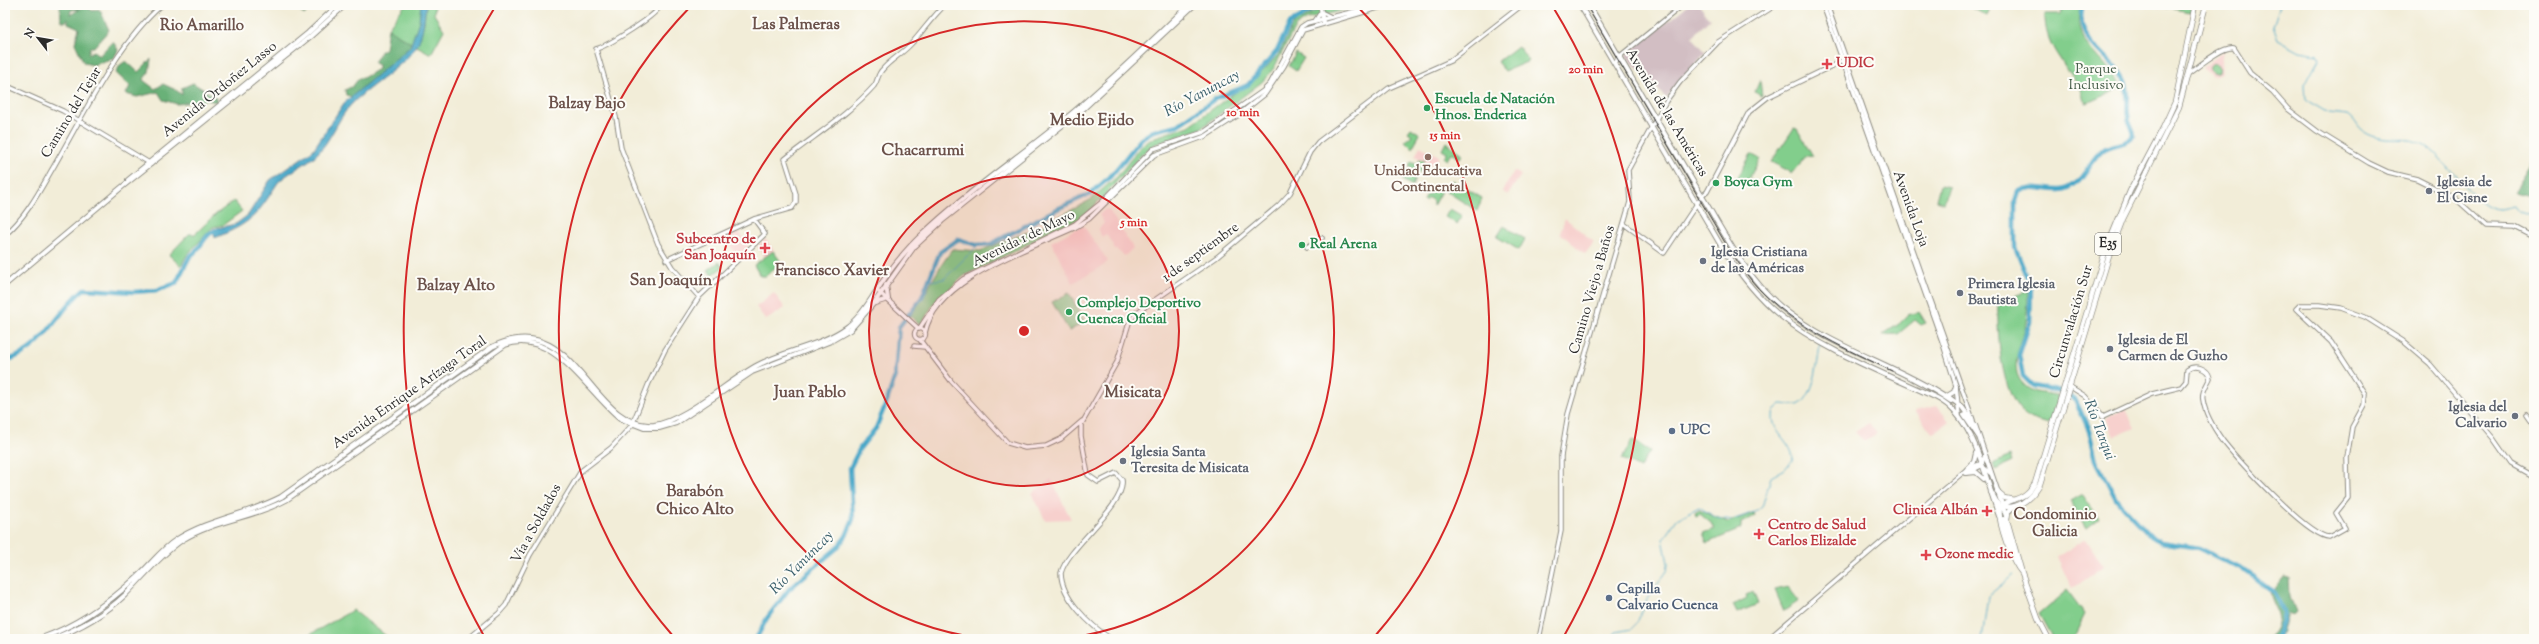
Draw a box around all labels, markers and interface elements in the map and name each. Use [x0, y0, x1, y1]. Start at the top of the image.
district label: Las Palmeras [752, 14, 840, 37]
district label: Rio Amarillo [160, 16, 244, 37]
north arrow [18, 18, 58, 58]
text: N [21, 25, 40, 42]
street label: Avenida Ordoñez Lasso [158, 37, 282, 143]
street label: Avenida de las Américas [1620, 45, 1712, 181]
place label: UDIC [1836, 54, 1874, 74]
marker: UDIC [1821, 58, 1833, 70]
park label: Parque Inclusivo [2069, 60, 2124, 96]
text: 20 min [1569, 61, 1604, 79]
street label: Camino del Tejar [37, 63, 108, 162]
water label: Río Yanuncay [1161, 65, 1243, 123]
place label: Escuela de Natación Hnos. Enderica [1435, 90, 1556, 126]
district label: Balzay Bajo [549, 93, 626, 116]
marker: Escuela de Natación Hnos. Enderica [1422, 103, 1432, 113]
text: 10 min [1225, 104, 1261, 122]
district label: Medio Ejido [1050, 110, 1134, 133]
text: 15 min [1428, 127, 1461, 145]
district label: Chacarrumi [882, 140, 965, 163]
marker: Unidad Educativa Continental [1423, 152, 1433, 162]
place label: Unidad Educativa Continental [1374, 162, 1483, 198]
street label: Avenida Loja [1887, 168, 1933, 250]
place label: Boyca Gym [1724, 173, 1793, 193]
place label: Iglesia de El Cisne [2437, 173, 2492, 209]
marker: Boyca Gym [1711, 178, 1721, 188]
marker: Iglesia de El Cisne [2424, 186, 2434, 196]
street label: Avenida 1 de Mayo [969, 205, 1079, 273]
text: 5 min [1119, 214, 1148, 232]
street label: 1 de septiembre [1158, 218, 1244, 288]
street label: Camino Viejo a Baños [1565, 223, 1621, 357]
place label: Subcentro de San Joaquín [676, 230, 757, 266]
road number: E35 [2095, 233, 2121, 255]
place label: Real Arena [1310, 235, 1378, 255]
marker: Real Arena [1297, 240, 1307, 250]
marker: Subcentro de San Joaquín [759, 242, 771, 254]
place label: Iglesia Cristiana de las Américas [1711, 243, 1808, 279]
marker: Iglesia Cristiana de las Américas [1698, 256, 1708, 266]
district label: Francisco Xavier [775, 260, 890, 283]
street label: Circunvalación Sur [2045, 262, 2099, 381]
district label: San Joaquín [630, 270, 713, 293]
district label: Balzay Alto [417, 275, 495, 298]
place label: Primera Iglesia Bautista [1968, 275, 2056, 311]
marker: Primera Iglesia Bautista [1955, 288, 1965, 298]
place label: Complejo Deportivo Cuenca Oficial [1077, 294, 1201, 330]
marker: Complejo Deportivo Cuenca Oficial [1064, 307, 1074, 317]
centre of rings [1017, 324, 1031, 338]
place label: Iglesia de El Carmen de Guzho [2118, 331, 2228, 367]
street label: Avenida Enrique Arízaga Toral [329, 332, 491, 454]
marker: Iglesia de El Carmen de Guzho [2105, 344, 2115, 354]
district label: Juan Pablo [772, 382, 846, 405]
district label: Misicata [1104, 382, 1162, 405]
water label: Río Tarqui [2078, 397, 2120, 463]
place label: Iglesia del Calvario [2448, 398, 2507, 434]
marker: Iglesia del Calvario [2510, 411, 2520, 421]
place label: UPC [1680, 421, 1711, 441]
marker: UPC [1667, 426, 1677, 436]
place label: Iglesia Santa Teresita de Misicata [1131, 443, 1249, 479]
marker: Iglesia Santa Teresita de Misicata [1118, 456, 1128, 466]
street label: Vía a Soldados [507, 481, 567, 567]
district label: Barabón Chico Alto [656, 481, 734, 522]
place label: Clinica Albán [1893, 501, 1979, 521]
marker: Clinica Albán [1981, 505, 1993, 517]
district label: Condominio Galicia [2013, 505, 2097, 543]
place label: Centro de Salud Carlos Elizalde [1768, 516, 1866, 552]
water label: Río Yanuncay [765, 526, 839, 600]
marker: Centro de Salud Carlos Elizalde [1753, 528, 1765, 540]
place label: Ozone medic [1935, 545, 2014, 565]
marker: Ozone medic [1920, 549, 1932, 561]
place label: Capilla Calvario Cuenca [1617, 580, 1719, 616]
marker: Capilla Calvario Cuenca [1604, 593, 1614, 603]

